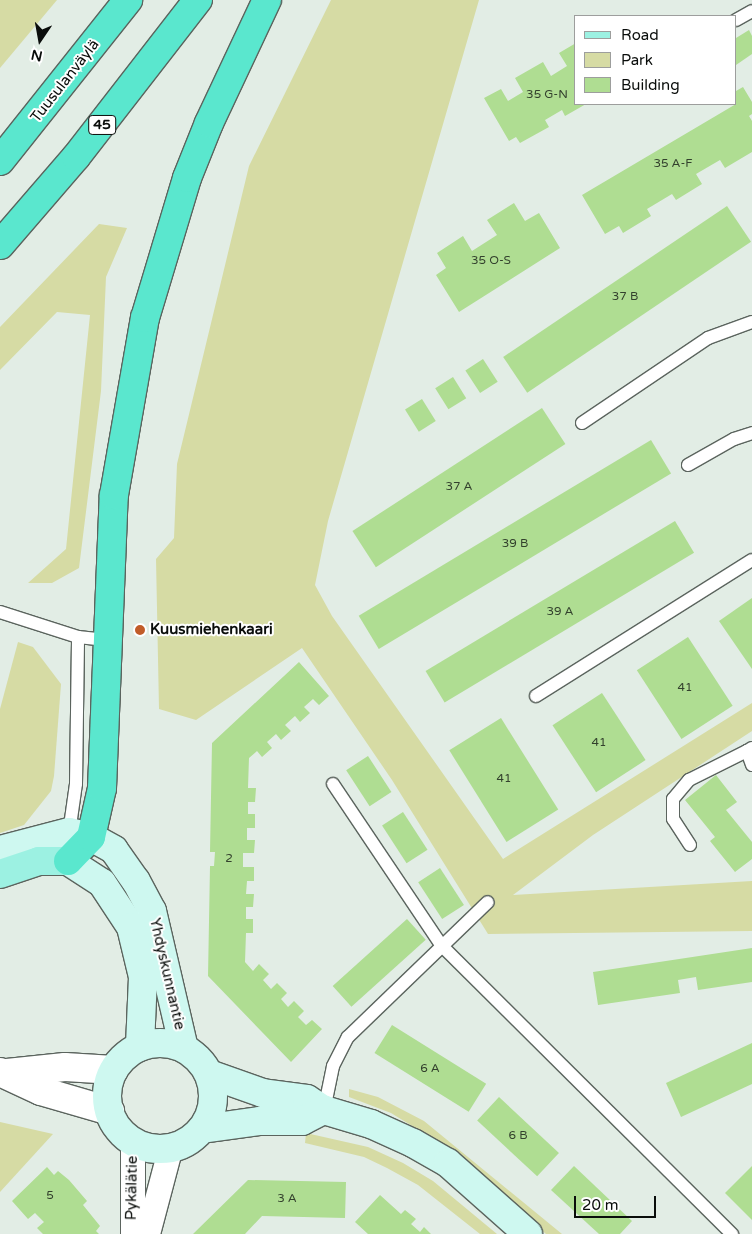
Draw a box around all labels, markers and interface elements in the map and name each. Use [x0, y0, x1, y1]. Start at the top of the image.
north arrow [15, 15, 65, 65]
legend [574, 15, 737, 105]
text: Road [621, 26, 659, 44]
street label: Tuusulanväylä [27, 36, 103, 126]
text: N [30, 46, 44, 65]
text: Park [621, 51, 653, 69]
text: Building [621, 76, 680, 94]
house number: 35 G-N [526, 88, 568, 102]
road number: 45 [87, 114, 117, 136]
house number: 35 A-F [653, 157, 693, 171]
house number: 35 O-S [471, 254, 511, 268]
house number: 37 B [612, 290, 638, 304]
house number: 37 A [445, 480, 473, 494]
house number: 39 B [502, 537, 528, 551]
house number: 39 A [546, 605, 574, 619]
place label: Kuusmiehenkaari [150, 621, 273, 639]
marker: Kuusmiehenkaari [134, 624, 146, 636]
house number: 41 [677, 681, 693, 695]
house number: 41 [591, 736, 607, 750]
house number: 41 [496, 772, 512, 786]
house number: 2 [225, 852, 233, 866]
street label: Yhdyskunnantie [145, 916, 189, 1032]
house number: 6 A [420, 1062, 440, 1076]
house number: 6 B [509, 1129, 527, 1143]
street label: Pykälätie [122, 1156, 142, 1220]
scale bar [577, 1186, 660, 1218]
house number: 5 [46, 1189, 54, 1203]
house number: 3 A [277, 1192, 297, 1206]
text: 20 m [582, 1196, 619, 1214]

